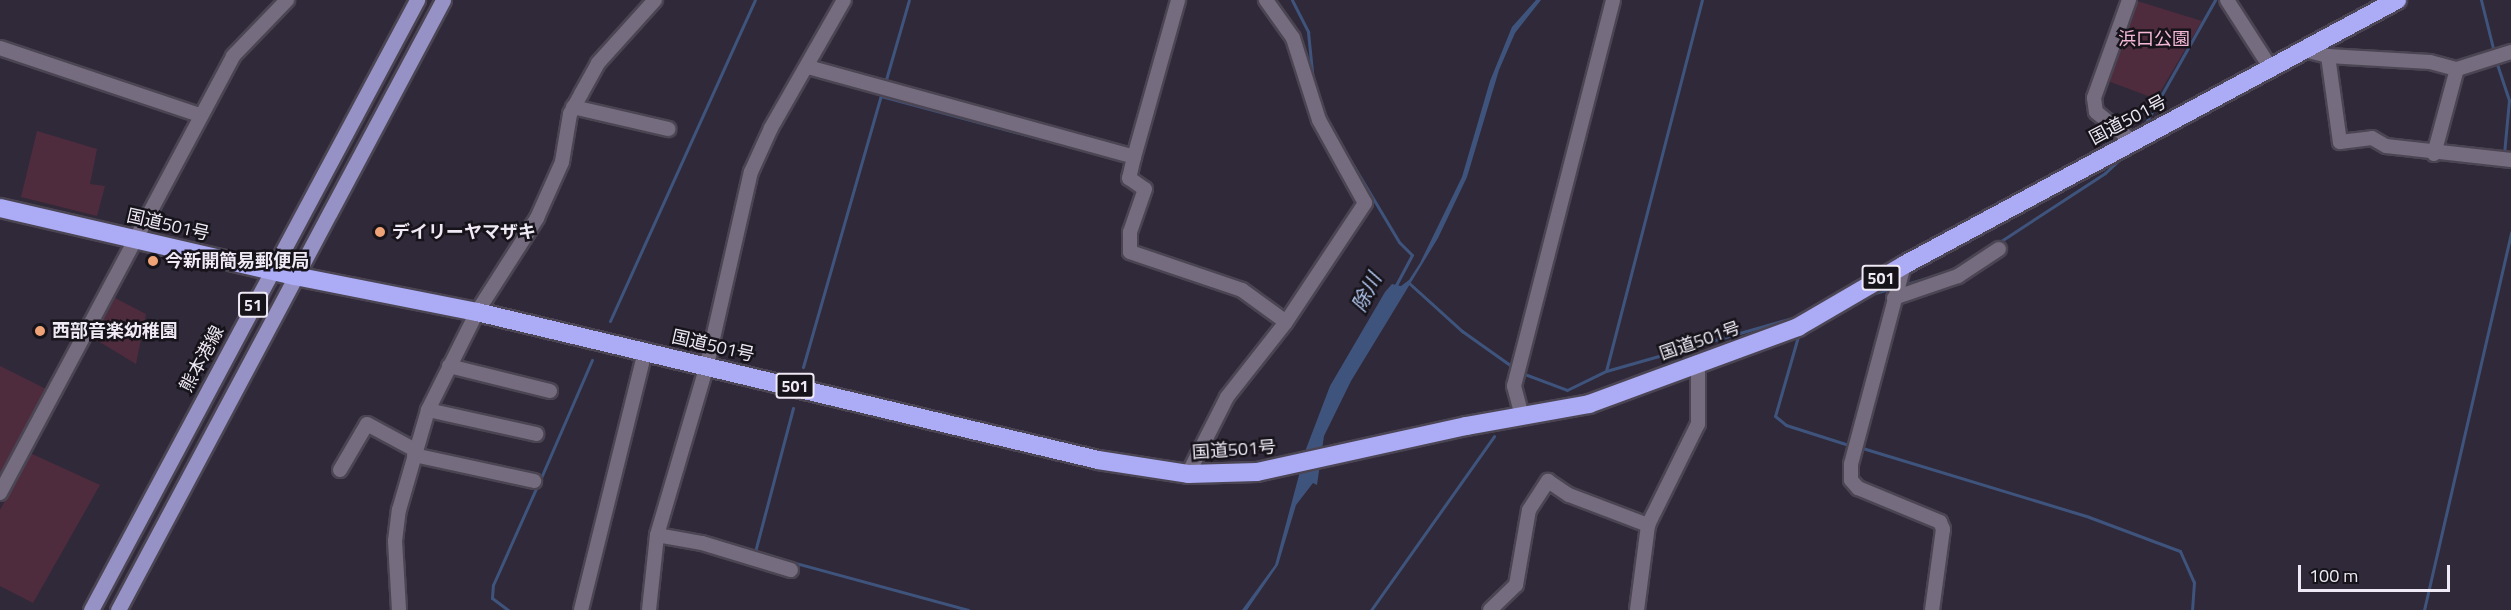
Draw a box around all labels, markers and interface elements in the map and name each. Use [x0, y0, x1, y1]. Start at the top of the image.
park label: 浜口公園 [2118, 28, 2190, 50]
street label: 国道501号 [2086, 91, 2170, 149]
street label: 国道501号 [125, 205, 211, 245]
place label: デイリーヤマザキ [392, 221, 536, 243]
marker: デイリーヤマザキ [373, 225, 387, 239]
place label: 今新開簡易郵便局 [165, 250, 309, 272]
marker: 今新開簡易郵便局 [146, 254, 160, 268]
road number: 501 [1862, 265, 1900, 291]
water label: 除川 [1346, 269, 1386, 315]
road number: 51 [238, 292, 268, 318]
street label: 国道501号 [1657, 317, 1743, 365]
place label: 西部音楽幼稚園 [52, 320, 178, 342]
street label: 熊本港線 [176, 322, 228, 396]
marker: 西部音楽幼稚園 [33, 324, 47, 338]
street label: 国道501号 [670, 326, 756, 366]
road number: 501 [776, 373, 814, 399]
street label: 国道501号 [1191, 436, 1277, 464]
scale bar [2301, 553, 2452, 591]
text: 100 m [2309, 562, 2358, 589]

